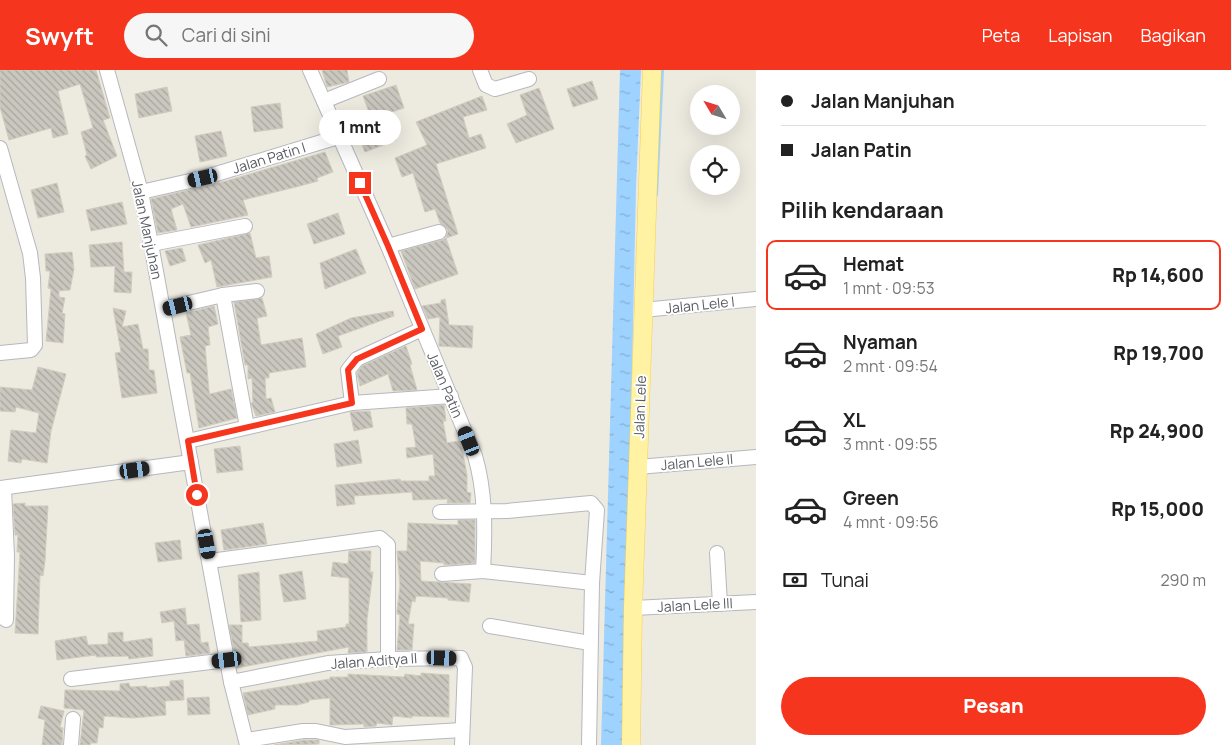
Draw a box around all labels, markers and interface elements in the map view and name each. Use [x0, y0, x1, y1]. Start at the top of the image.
search box [124, 13, 474, 58]
text: Swyft [25, 19, 94, 52]
icon: search [142, 21, 170, 49]
text: Cari di sini [182, 22, 271, 48]
text: Peta [982, 23, 1020, 47]
text: Lapisan [1048, 23, 1112, 47]
text: Bagikan [1140, 23, 1206, 47]
north arrow [690, 85, 740, 135]
map controls [690, 85, 740, 195]
text: Jalan Manjuhan [811, 88, 955, 114]
callout: 1 mnt [319, 111, 401, 146]
text: 1 mnt [339, 116, 381, 138]
street label: Jalan Patin I [230, 137, 308, 178]
text: Jalan Patin [811, 137, 912, 163]
button: locate [690, 145, 740, 195]
car [186, 167, 219, 189]
route end [349, 172, 371, 194]
street label: Jalan Manjuhan [128, 179, 167, 281]
text: Pilih kendaraan [781, 195, 944, 225]
text: Hemat [843, 251, 904, 277]
icon: car [783, 253, 828, 298]
text: Rp 14,600 [1112, 262, 1204, 288]
text: 1 mnt · 09:53 [843, 277, 935, 299]
street label: Jalan Lele I [665, 291, 735, 318]
car [161, 295, 194, 317]
text: Nyaman [843, 329, 918, 355]
icon: car [783, 331, 828, 376]
text: Rp 19,700 [1113, 340, 1204, 366]
street label: Jalan Patin [423, 349, 468, 421]
text: 2 mnt · 09:54 [843, 355, 938, 377]
street label: Jalan Lele [629, 375, 650, 439]
text: XL [843, 407, 866, 433]
icon: car [783, 409, 828, 454]
text: Rp 24,900 [1110, 418, 1204, 444]
car [456, 424, 481, 458]
text: 3 mnt · 09:55 [843, 433, 938, 455]
street label: Jalan Lele II [660, 449, 734, 474]
car [119, 460, 150, 480]
route start [186, 484, 208, 506]
text: Green [843, 485, 899, 511]
icon: car [783, 487, 828, 532]
text: Rp 15,000 [1111, 496, 1204, 522]
text: 4 mnt · 09:56 [843, 511, 939, 533]
car [197, 528, 216, 560]
icon: cash [781, 566, 809, 594]
text: Tunai [821, 567, 869, 593]
text: 290 m [1160, 569, 1206, 591]
street label: Jalan Lele III [657, 593, 733, 616]
street label: Jalan Aditya II [330, 648, 418, 673]
car [426, 650, 457, 666]
car [211, 651, 242, 669]
button: Pesan [781, 677, 1206, 735]

